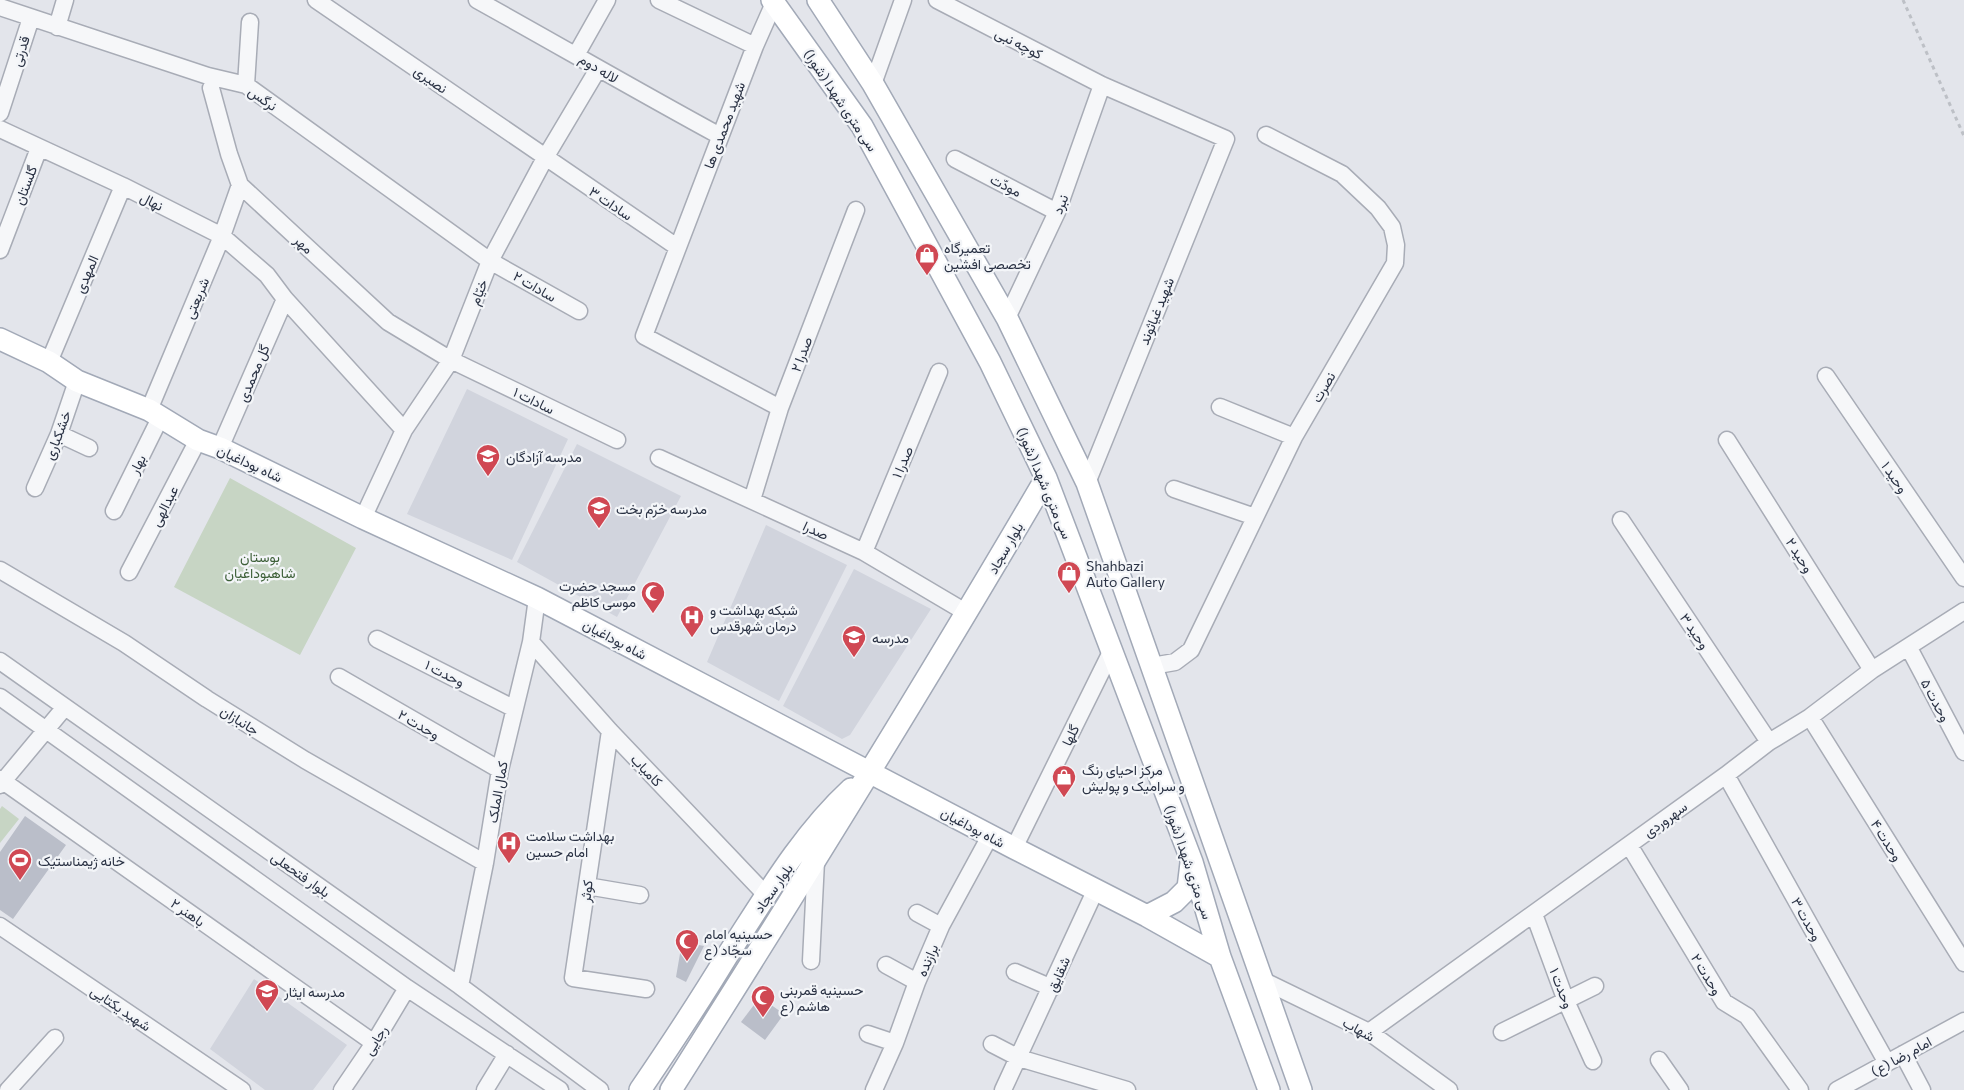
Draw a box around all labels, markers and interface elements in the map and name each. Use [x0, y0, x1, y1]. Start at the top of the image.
street label: کوچه نبی [992, 24, 1046, 64]
street label: قدرتی [7, 34, 34, 69]
street label: سی متری شهدا (شورا) [800, 46, 882, 155]
street label: لاله دوم [576, 50, 622, 87]
street label: نصیری [410, 61, 451, 97]
street label: شهید محمدی ها [700, 79, 749, 171]
street label: نرگس [245, 82, 281, 115]
street label: گلستان [10, 163, 41, 208]
street label: مودّت [987, 170, 1024, 201]
street label: سادات ۳ [586, 182, 636, 224]
street label: نهال [137, 188, 166, 216]
street label: نبرد [1049, 192, 1072, 217]
street label: مهر [290, 230, 317, 258]
place label: تعمیرگاه تخصصی افشین [944, 239, 1031, 273]
shop icon: تعمیرگاه تخصصی افشین [914, 242, 940, 276]
street label: المهدی [70, 252, 102, 296]
street label: سادات ۲ [510, 267, 560, 305]
street label: شریعتی [180, 275, 213, 321]
street label: شهید غیاثوند [1135, 275, 1178, 348]
street label: خیّام [465, 277, 492, 308]
street label: صدرا ۲ [787, 334, 816, 374]
street label: گل محمدی [233, 342, 274, 405]
street label: نصرت [1307, 369, 1339, 406]
street label: سادات ۱ [511, 383, 557, 417]
street label: خشکباری [40, 408, 75, 462]
street label: سی متری شهدا (شورا) [1013, 425, 1076, 542]
street label: شاه بوداغیان [214, 441, 285, 486]
school or university icon: مدرسه آزادگان [475, 443, 501, 477]
street label: صدرا ۱ [888, 443, 917, 481]
place label: مدرسه آزادگان [506, 448, 582, 466]
street label: بهار [125, 451, 150, 478]
street label: وحید ۱ [1877, 458, 1912, 497]
street label: عبدالهی [147, 483, 182, 530]
school or university icon: مدرسه خرّم بخت [586, 495, 612, 529]
place label: مدرسه خرّم بخت [616, 500, 707, 518]
street label: صدرا [800, 517, 832, 544]
street label: بلوار سجاد [984, 519, 1027, 577]
street label: وحید ۲ [1782, 534, 1817, 576]
park label: بوستان شاهبوداغیان [225, 548, 295, 582]
place label: Shahbazi Auto Gallery [1086, 557, 1165, 590]
shop icon: Shahbazi Auto Gallery [1056, 560, 1082, 594]
place label: مسجد حضرت موسی کاظم [559, 577, 636, 611]
mosque icon: مسجد حضرت موسی کاظم [640, 580, 666, 614]
place label: شبکه بهداشت و درمان شهرقدس [710, 601, 798, 635]
hospital icon: شبکه بهداشت و درمان شهرقدس [679, 604, 705, 638]
street label: وحید ۳ [1676, 610, 1713, 653]
street label: شاه بوداغیان [580, 615, 650, 664]
school or university icon: مدرسه [841, 624, 867, 658]
place label: مدرسه [872, 629, 909, 647]
street label: وحدت ۱ [422, 656, 468, 691]
street label: وحدت ۵ [1917, 676, 1954, 725]
street label: جانبازان [217, 702, 262, 739]
street label: وحدت ۲ [395, 705, 443, 744]
street label: گلها [1058, 722, 1083, 749]
street label: کامیاب [627, 750, 666, 790]
street label: کمال الملک [483, 760, 513, 825]
place label: مرکز احیای رنگ و سرامیک و پولیش [1082, 761, 1185, 796]
shop icon: مرکز احیای رنگ و سرامیک و پولیش [1051, 764, 1077, 798]
street label: سهروردی [1640, 798, 1691, 841]
street label: شاه بوداغیان [938, 803, 1008, 852]
street label: سی متری شهدا (شورا) [1161, 803, 1217, 922]
street label: وحدت ۴ [1867, 816, 1906, 865]
place label: بهداشت سلامت امام حسین [526, 827, 614, 861]
hospital icon: بهداشت سلامت امام حسین [496, 830, 522, 864]
sports icon: خانه ژیمناستیک [7, 847, 33, 881]
street label: بلوار فتحعلی [268, 848, 334, 901]
place label: خانه ژیمناستیک [38, 852, 125, 870]
street label: بلوار سجاد [750, 860, 797, 917]
street label: کوثر [576, 879, 597, 904]
street label: باهنر ۲ [167, 894, 208, 931]
street label: وحدت ۳ [1787, 894, 1826, 944]
place label: حسینیه امام سجّاد (ع [704, 925, 773, 961]
mosque icon: حسینیه امام سجّاد (ع [674, 928, 700, 962]
street label: برازنده [913, 941, 942, 979]
street label: وحدت ۲ [1687, 950, 1726, 998]
street label: شقایق [1043, 954, 1074, 995]
street label: وحدت ۱ [1546, 965, 1577, 1011]
school or university icon: مدرسه ایثار [254, 978, 280, 1012]
place label: حسینیه قمربنی هاشم (ع [780, 981, 863, 1017]
street label: شهید یکتایی [87, 982, 154, 1035]
place label: مدرسه ایثار [283, 983, 345, 1001]
mosque icon: حسینیه قمربنی هاشم (ع [750, 984, 776, 1018]
street label: شهاب [1340, 1013, 1378, 1046]
street label: رجایی [359, 1022, 392, 1059]
street label: امام رضا (ع) [1868, 1032, 1936, 1082]

